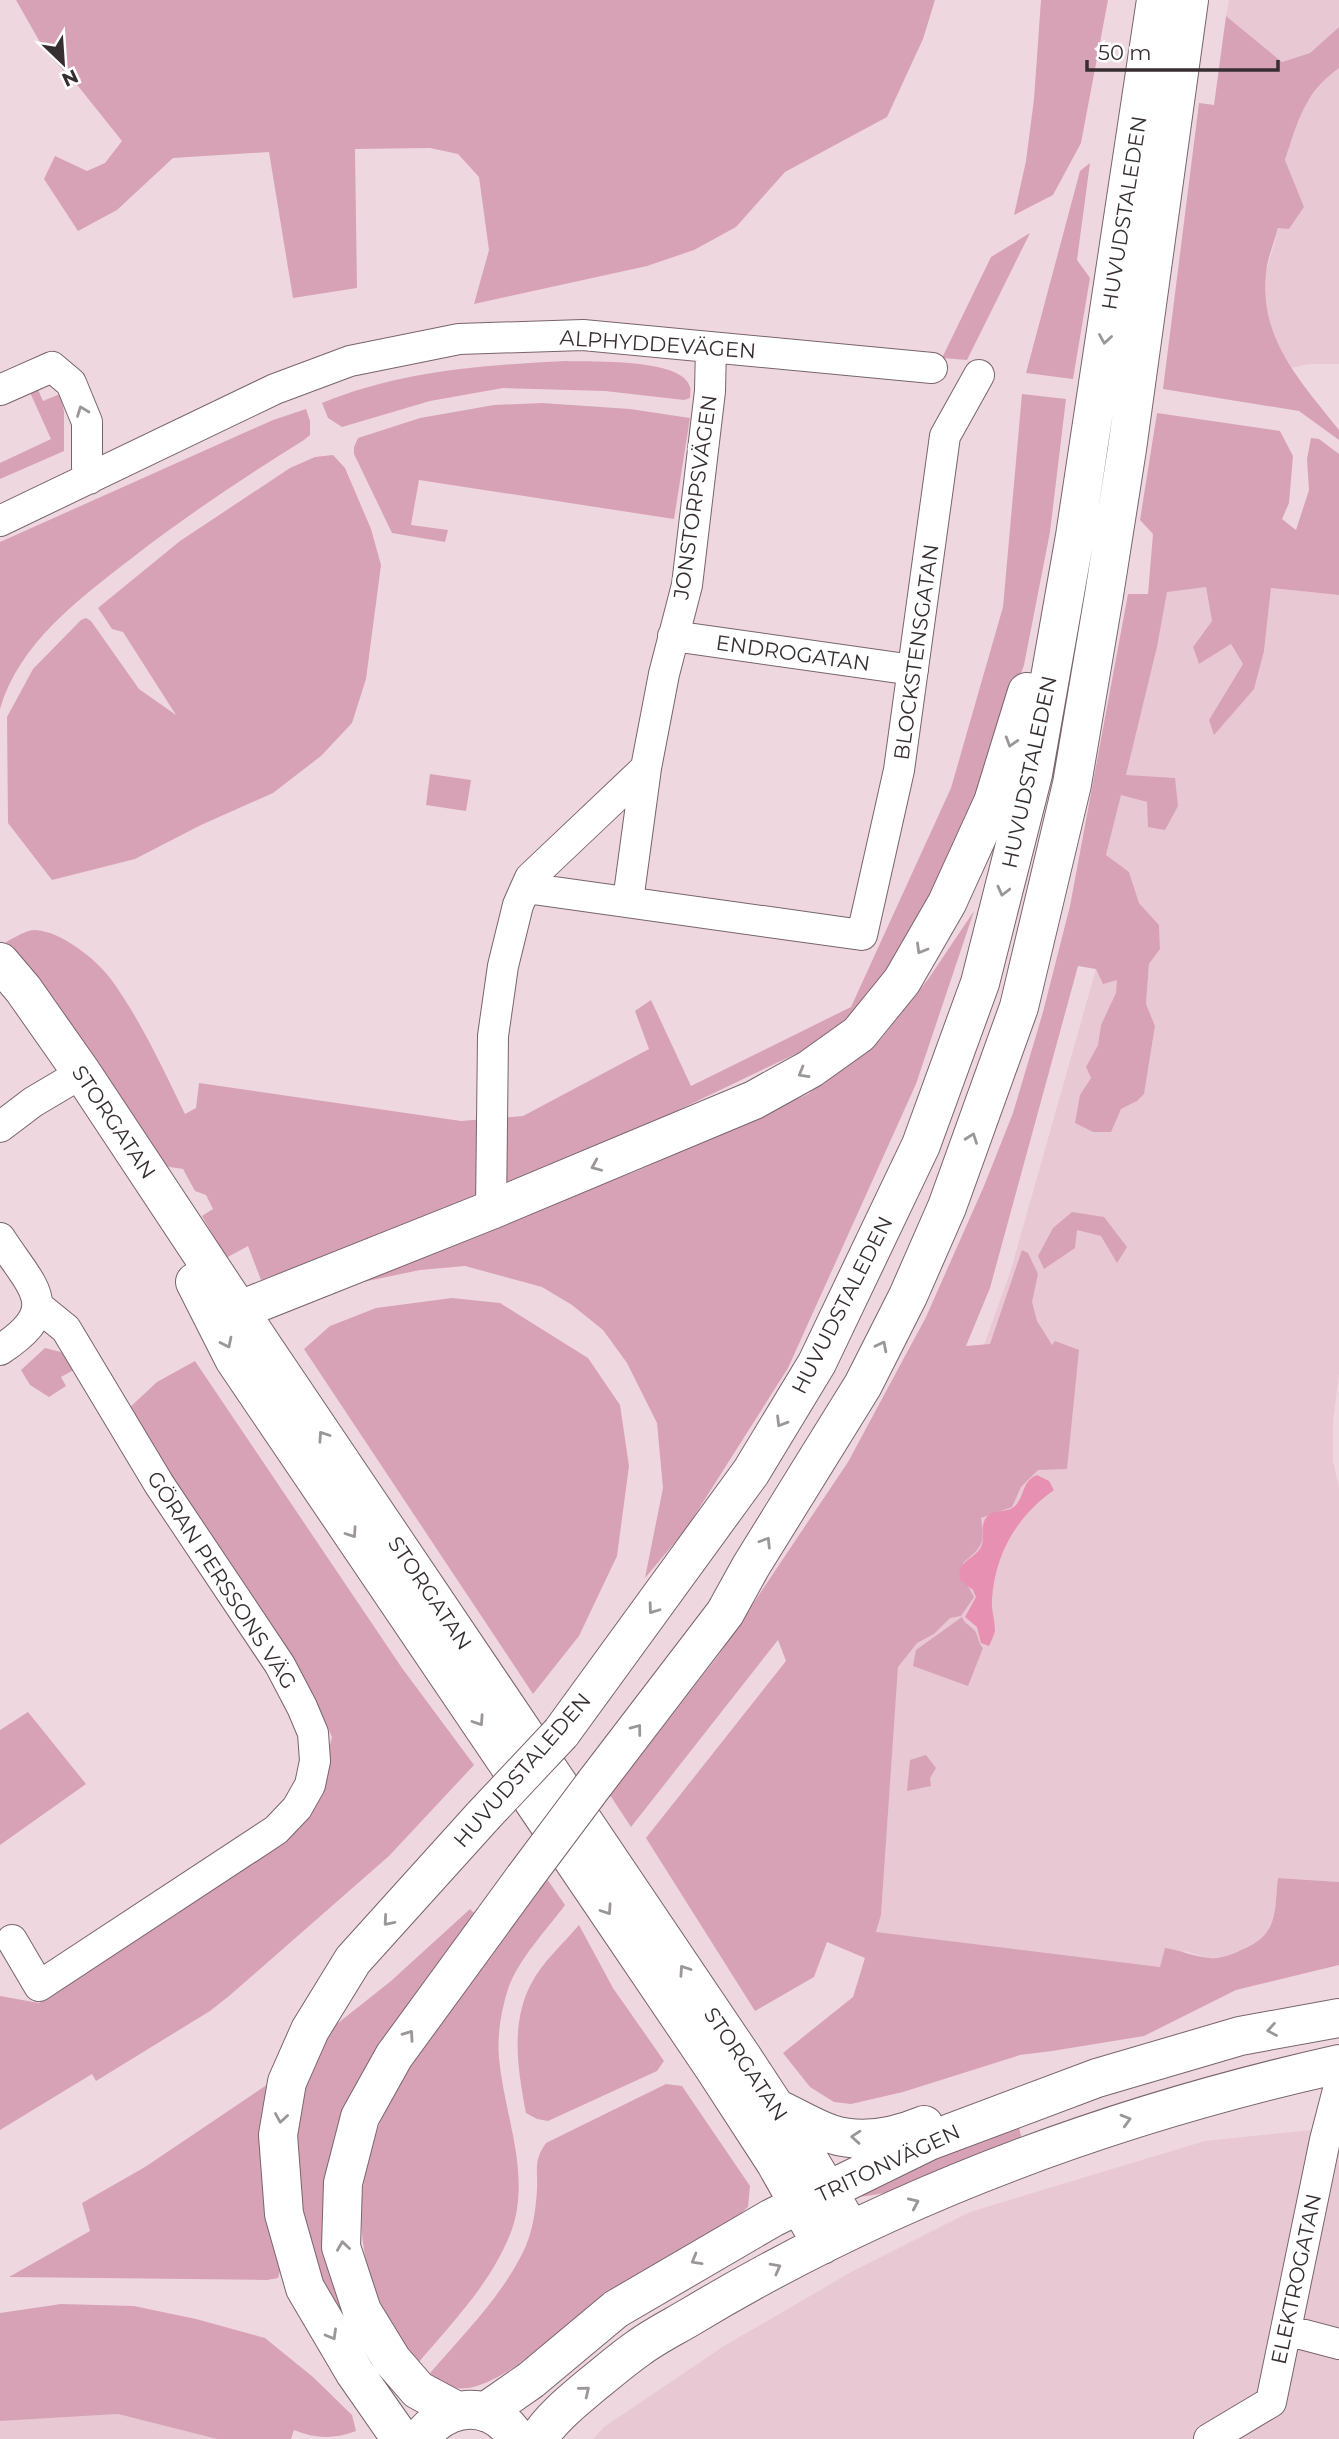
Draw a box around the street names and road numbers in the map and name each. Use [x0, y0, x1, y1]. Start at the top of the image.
street label: HUVUDSTALEDEN [1096, 114, 1152, 312]
street label: ALPHYDDEVÄGEN [559, 325, 757, 363]
street label: JONSTORPSVÄGEN [668, 393, 722, 602]
street label: BLOCKSTENSGATAN [888, 542, 944, 762]
street label: ENDROGATAN [714, 630, 872, 676]
street label: HUVUDSTALEDEN [996, 673, 1062, 871]
street label: STORGATAN [67, 1061, 161, 1183]
street label: HUVUDSTALEDEN [786, 1212, 898, 1398]
street label: GÖRAN PERSSONS VÄG [142, 1466, 302, 1694]
street label: STORGATAN [383, 1532, 477, 1654]
street label: HUVUDSTALEDEN [448, 1688, 596, 1852]
street label: STORGATAN [699, 2003, 793, 2125]
street label: TRITONVÄGEN [812, 2119, 964, 2207]
street label: ELEKTROGATAN [1266, 2192, 1326, 2366]

